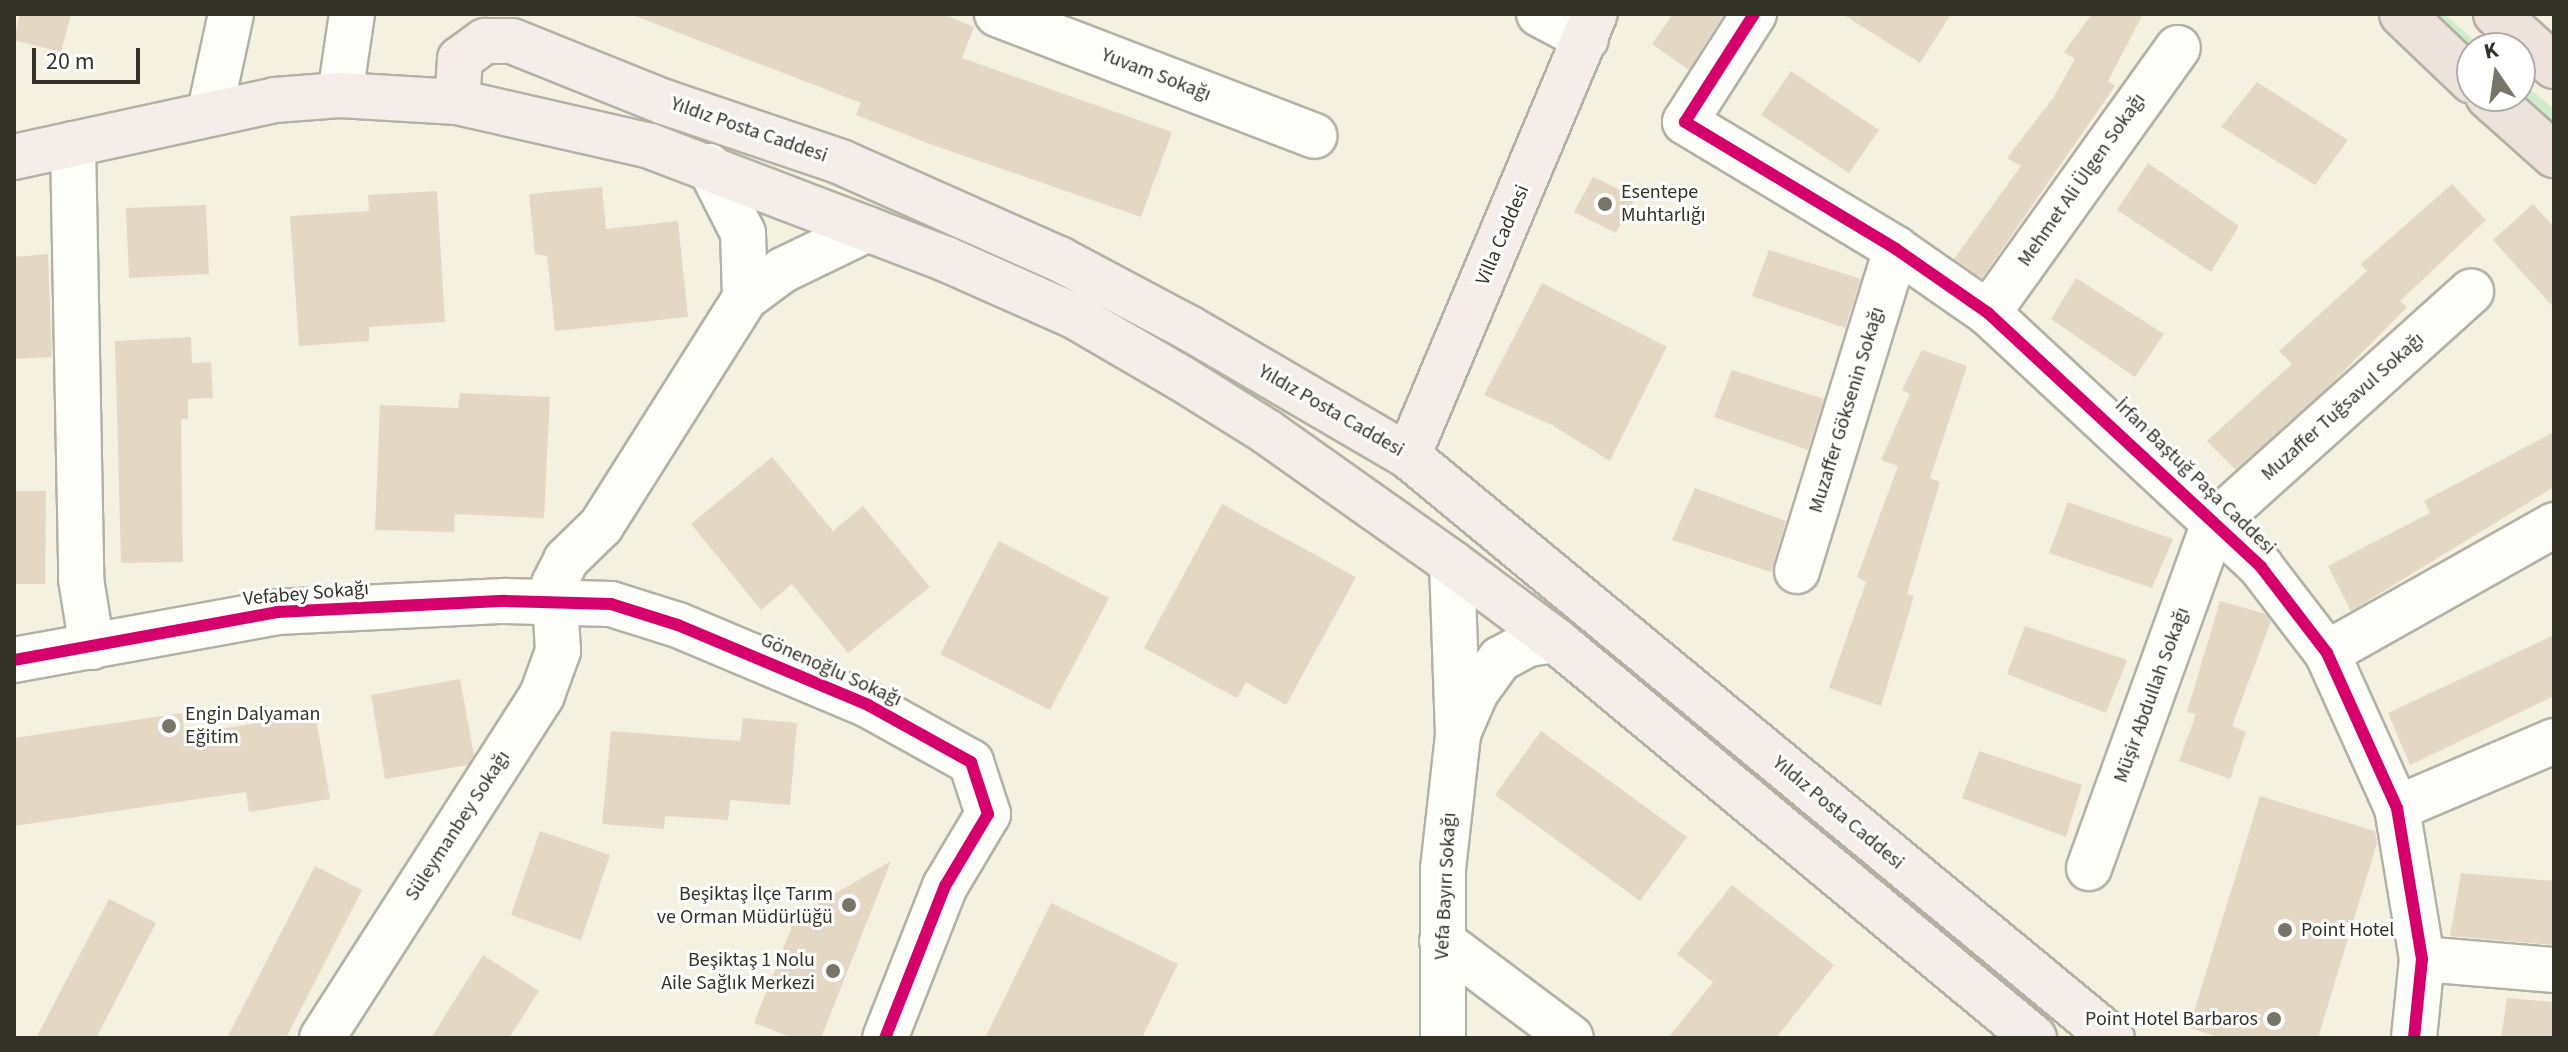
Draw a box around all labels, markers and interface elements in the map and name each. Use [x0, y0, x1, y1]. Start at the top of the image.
scale bar [36, 32, 144, 82]
north arrow [2456, 32, 2536, 112]
text: K [2481, 33, 2501, 68]
street label: Yuvam Sokağı [1098, 43, 1214, 107]
text: 20 m [46, 44, 95, 79]
street label: Mehmet Ali Ülgen Sokağı [2013, 89, 2151, 271]
street label: Yıldız Posta Caddesi [667, 92, 831, 168]
place label: Esentepe Muhtarlığı [1621, 180, 1706, 227]
street label: Villa Caddesi [1471, 181, 1535, 289]
marker: Esentepe Muhtarlığı [1596, 195, 1614, 213]
street label: Muzaffer Göksenin Sokağı [1804, 304, 1890, 516]
street label: Muzaffer Tuğsavul Sokağı [2257, 328, 2429, 486]
street label: Yıldız Posta Caddesi [1254, 360, 1408, 462]
street label: İrfan Baştuğ Paşa Caddesi [2110, 394, 2280, 560]
street label: Vefabey Sokağı [242, 577, 370, 611]
street label: Müşir Abdullah Sokağı [2109, 604, 2195, 786]
street label: Gönenoğlu Sokağı [757, 628, 905, 712]
place label: Engin Dalyaman Eğitim [185, 702, 321, 749]
marker: Engin Dalyaman Eğitim [160, 717, 178, 735]
street label: Süleymanbey Sokağı [400, 746, 516, 906]
street label: Yıldız Posta Caddesi [1767, 751, 1909, 875]
street label: Vefa Bayırı Sokağı [1430, 812, 1462, 960]
place label: Beşiktaş İlçe Tarım ve Orman Müdürlüğü [657, 882, 833, 929]
marker: Beşiktaş İlçe Tarım ve Orman Müdürlüğü [840, 896, 858, 914]
place label: Point Hotel [2301, 918, 2394, 942]
marker: Point Hotel [2276, 921, 2294, 939]
place label: Beşiktaş 1 Nolu Aile Sağlık Merkezi [661, 948, 815, 995]
marker: Beşiktaş 1 Nolu Aile Sağlık Merkezi [822, 960, 844, 982]
place label: Point Hotel Barbaros [2085, 1007, 2258, 1031]
marker: Point Hotel Barbaros [2265, 1010, 2283, 1028]

